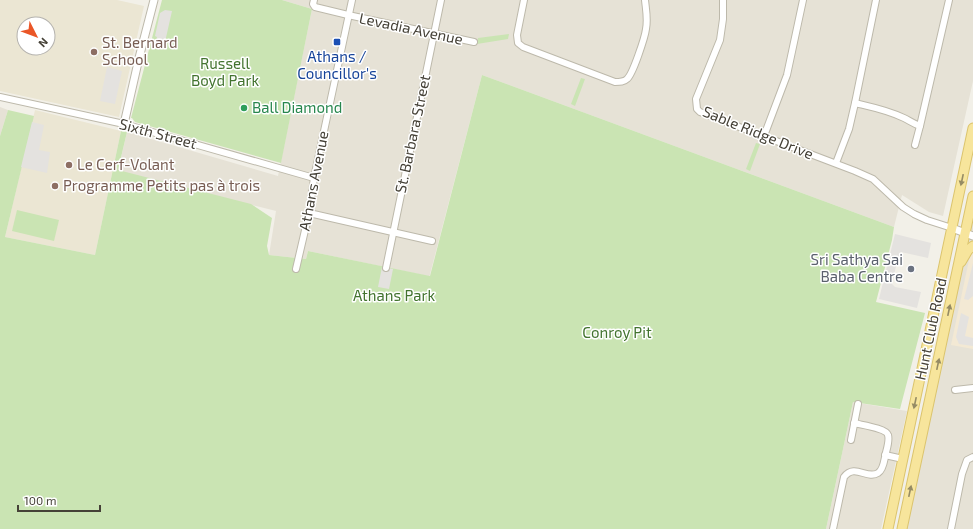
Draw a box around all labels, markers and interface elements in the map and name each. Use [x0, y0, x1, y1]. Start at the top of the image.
street label: Levadia Avenue [358, 8, 465, 48]
north arrow [16, 16, 56, 56]
place label: St. Bernard School [102, 33, 178, 68]
text: N [36, 36, 51, 50]
marker: Athans / Councillor's [332, 37, 342, 47]
marker: St. Bernard School [89, 47, 99, 57]
place label: Athans / Councillor's [297, 47, 377, 82]
park label: Russell Boyd Park [191, 54, 259, 89]
street label: St. Barbara Street [391, 73, 433, 195]
place label: Ball Diamond [252, 98, 342, 116]
street label: Sable Ridge Drive [700, 102, 816, 163]
marker: Ball Diamond [239, 103, 249, 113]
street label: Sixth Street [118, 114, 199, 152]
street label: Athans Avenue [295, 129, 332, 232]
place label: Le Cerf-Volant [77, 155, 175, 173]
marker: Le Cerf-Volant [64, 160, 74, 170]
one-way arrow [959, 174, 965, 186]
place label: Programme Petits pas à trois [63, 176, 260, 194]
marker: Programme Petits pas à trois [50, 181, 60, 191]
place label: Sri Sathya Sai Baba Centre [811, 250, 903, 285]
marker: Sri Sathya Sai Baba Centre [906, 264, 916, 274]
street label: Hunt Club Road [910, 276, 950, 382]
park label: Athans Park [353, 286, 435, 304]
one-way arrow [946, 304, 952, 317]
park label: Conroy Pit [582, 323, 652, 341]
one-way arrow [935, 358, 941, 370]
one-way arrow [912, 397, 918, 409]
one-way arrow [908, 485, 914, 497]
scale bar [18, 487, 100, 513]
text: 100 m [24, 493, 56, 507]

